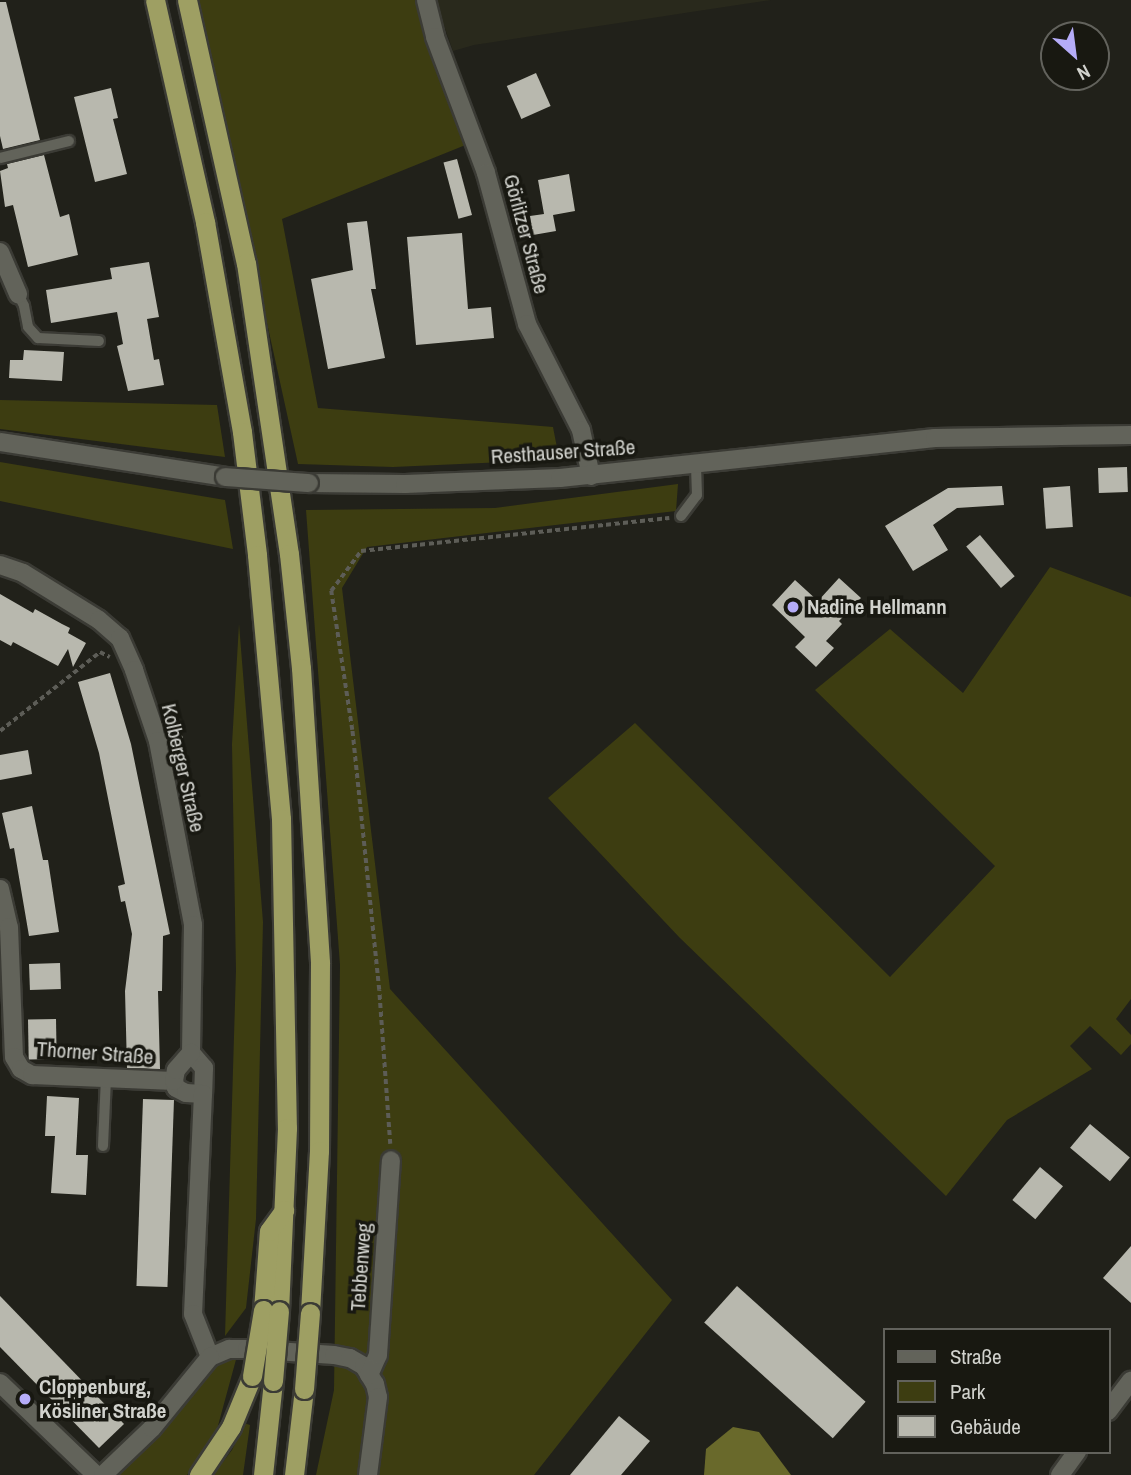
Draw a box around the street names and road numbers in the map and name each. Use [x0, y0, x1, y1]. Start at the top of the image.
street label: Görlitzer Straße [498, 172, 554, 296]
street label: Resthauser Straße [490, 434, 636, 470]
street label: Kolberger Straße [156, 701, 210, 835]
street label: Thorner Straße [36, 1036, 154, 1070]
street label: Tebbenweg [345, 1222, 377, 1312]

